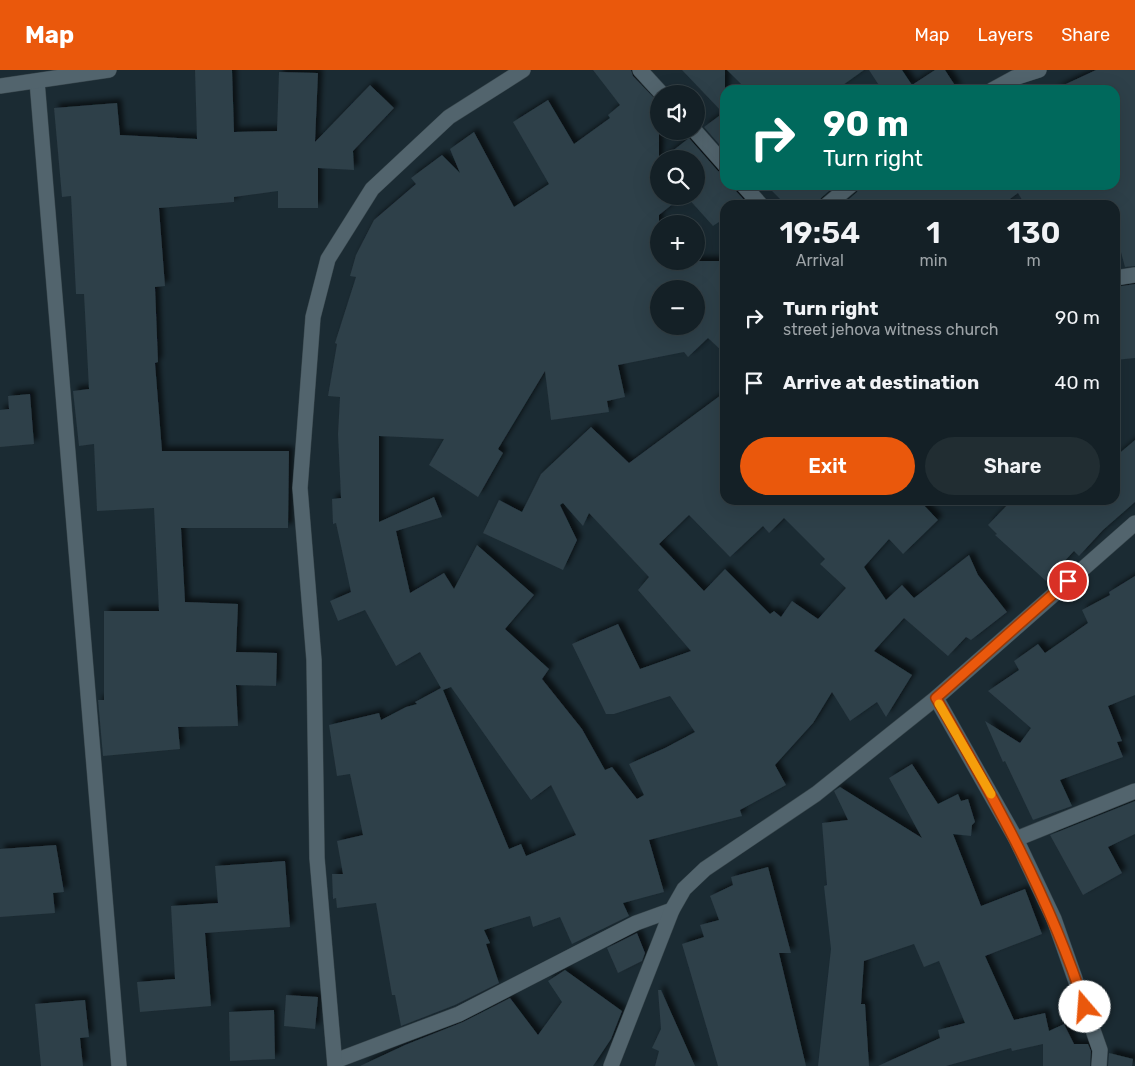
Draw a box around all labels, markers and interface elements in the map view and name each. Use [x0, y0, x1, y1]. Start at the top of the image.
text: Map [25, 21, 74, 49]
text: Map [915, 24, 950, 46]
text: Layers [978, 24, 1033, 46]
text: Share [1061, 24, 1110, 46]
map controls [650, 85, 705, 335]
button: sound [650, 85, 705, 140]
text: 90 m [823, 103, 909, 145]
icon: right [740, 105, 805, 170]
text: Turn right [823, 145, 923, 172]
button: search [650, 150, 705, 205]
button: + [650, 215, 705, 270]
text: 19:54 [779, 215, 860, 251]
text: 1 [926, 215, 941, 251]
text: 130 [1007, 215, 1061, 251]
text: Arrival [796, 251, 844, 270]
text: min [920, 251, 947, 270]
text: m [1027, 251, 1041, 270]
button: − [650, 280, 705, 335]
text: Turn right [783, 297, 878, 320]
icon: right [740, 304, 768, 332]
text: 90 m [1055, 306, 1100, 329]
text: street jehova witness church [783, 320, 999, 339]
icon: arrive [740, 369, 768, 397]
text: Arrive at destination [783, 371, 979, 394]
text: 40 m [1055, 371, 1100, 394]
button: Exit [740, 437, 915, 495]
button: Share [925, 437, 1100, 495]
pin [1047, 560, 1089, 602]
icon: arrive [1054, 567, 1082, 595]
position arrow [1058, 980, 1110, 1032]

